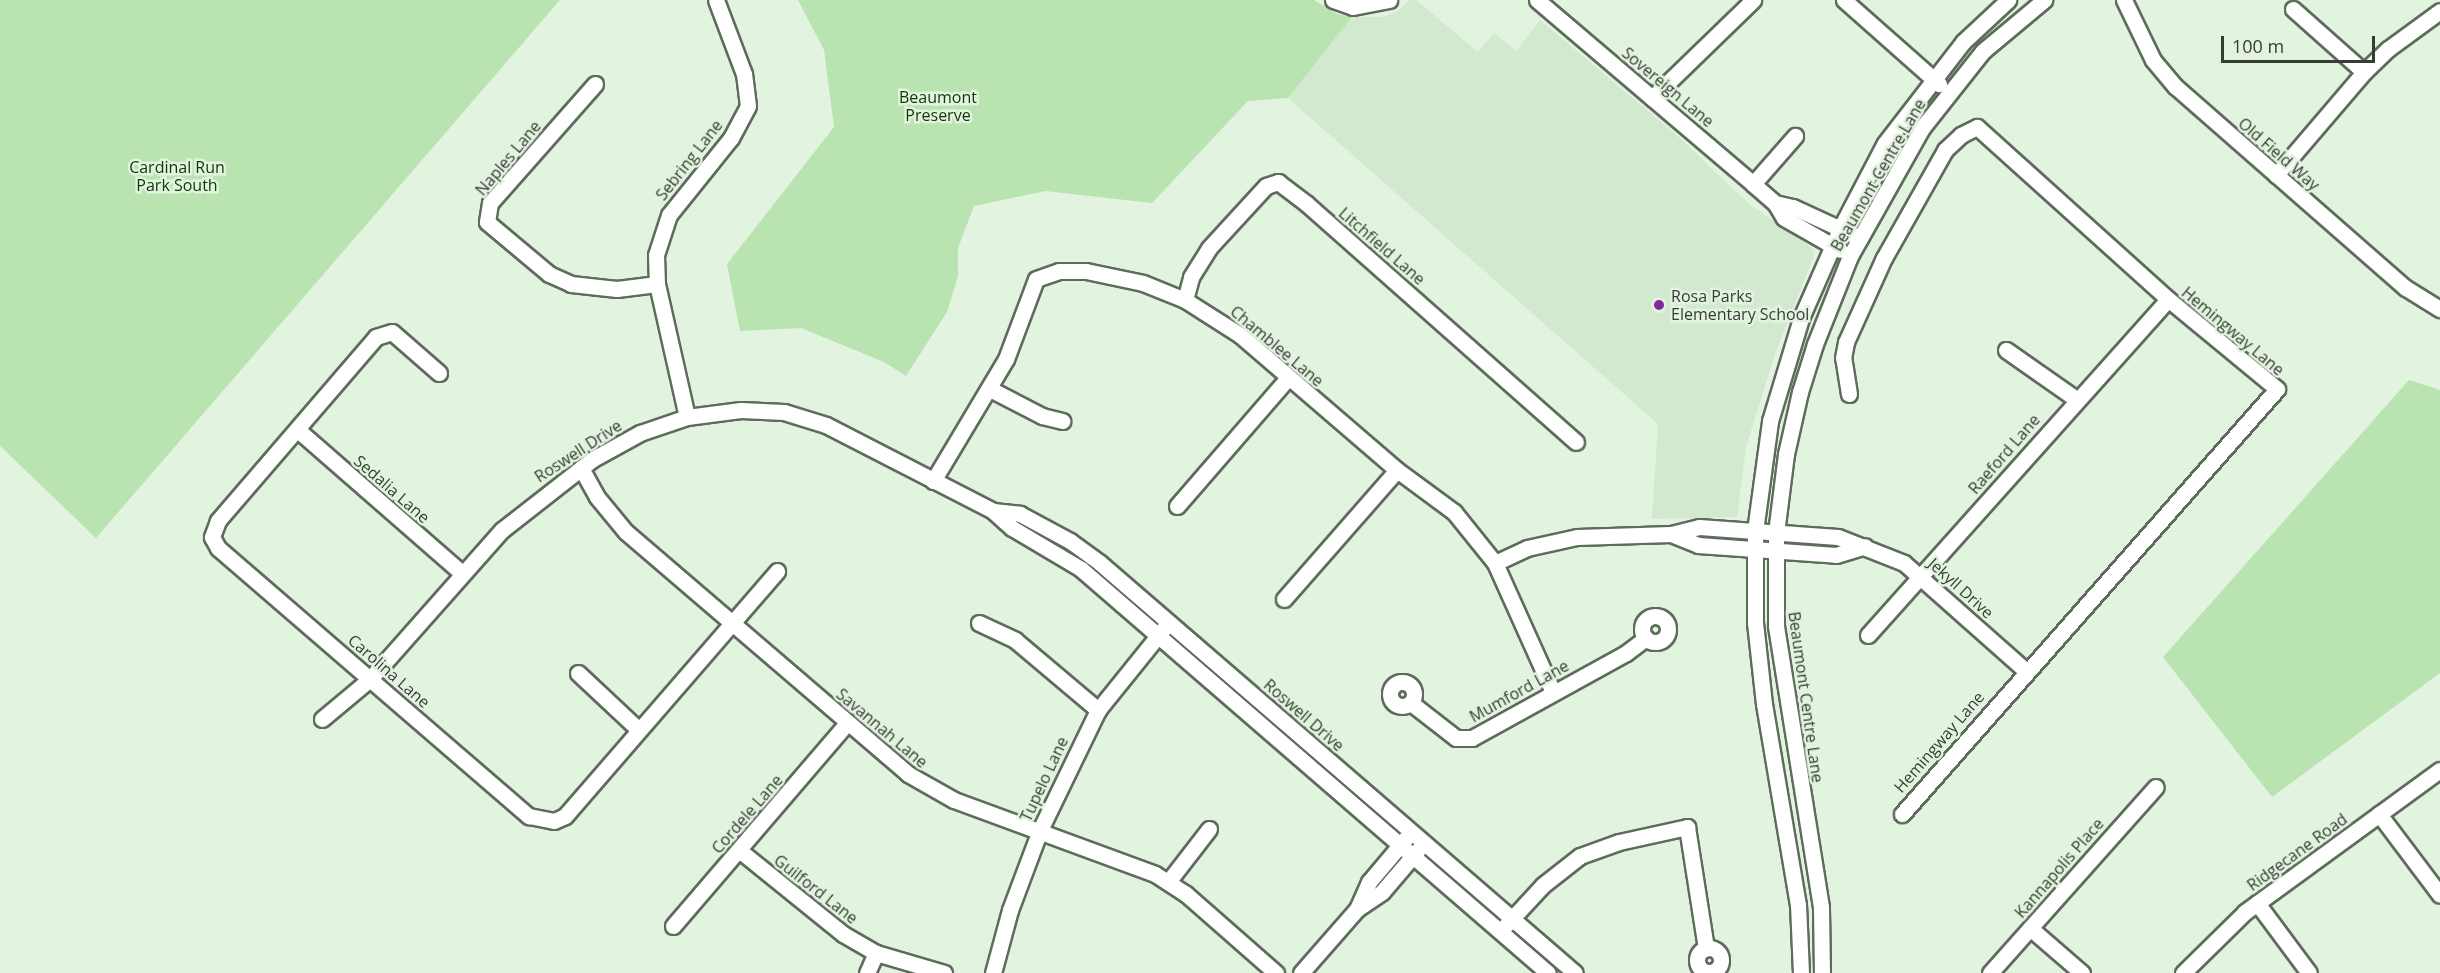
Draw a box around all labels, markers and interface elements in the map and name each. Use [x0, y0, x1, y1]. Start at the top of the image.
scale bar [2224, 24, 2378, 62]
text: 100 m [2232, 34, 2284, 58]
street label: Sovereign Lane [1618, 43, 1718, 131]
park label: Beaumont Preserve [899, 87, 977, 125]
street label: Beaumont Centre Lane [1827, 96, 1929, 254]
street label: Old Field Way [2234, 114, 2324, 194]
street label: Sebring Lane [652, 116, 726, 204]
street label: Naples Lane [471, 117, 545, 199]
park label: Cardinal Run Park South [129, 157, 225, 195]
street label: Litchfield Lane [1335, 203, 1429, 289]
street label: Hemingway Lane [2178, 283, 2288, 379]
place label: Rosa Parks Elementary School [1671, 286, 1809, 324]
marker: Rosa Parks Elementary School [1652, 298, 1666, 312]
street label: Chamblee Lane [1227, 301, 1327, 391]
street label: Raeford Lane [1964, 410, 2044, 498]
street label: Roswell Drive [531, 416, 625, 486]
street label: Sedalia Lane [350, 451, 434, 527]
street label: Jekyll Drive [1924, 554, 1998, 622]
street label: Beaumont Centre Lane [1784, 610, 1828, 784]
street label: Carolina Lane [344, 630, 434, 712]
street label: Mumford Lane [1466, 656, 1572, 726]
street label: Roswell Drive [1260, 675, 1348, 755]
street label: Savannah Lane [833, 684, 931, 772]
street label: Hemingway Lane [1890, 688, 1988, 796]
street label: Tupelo Lane [1016, 734, 1072, 824]
street label: Cordele Lane [708, 771, 786, 857]
street label: Ridgecane Road [2243, 809, 2351, 895]
street label: Kannapolis Place [2011, 814, 2107, 922]
street label: Guilford Lane [770, 850, 862, 928]

